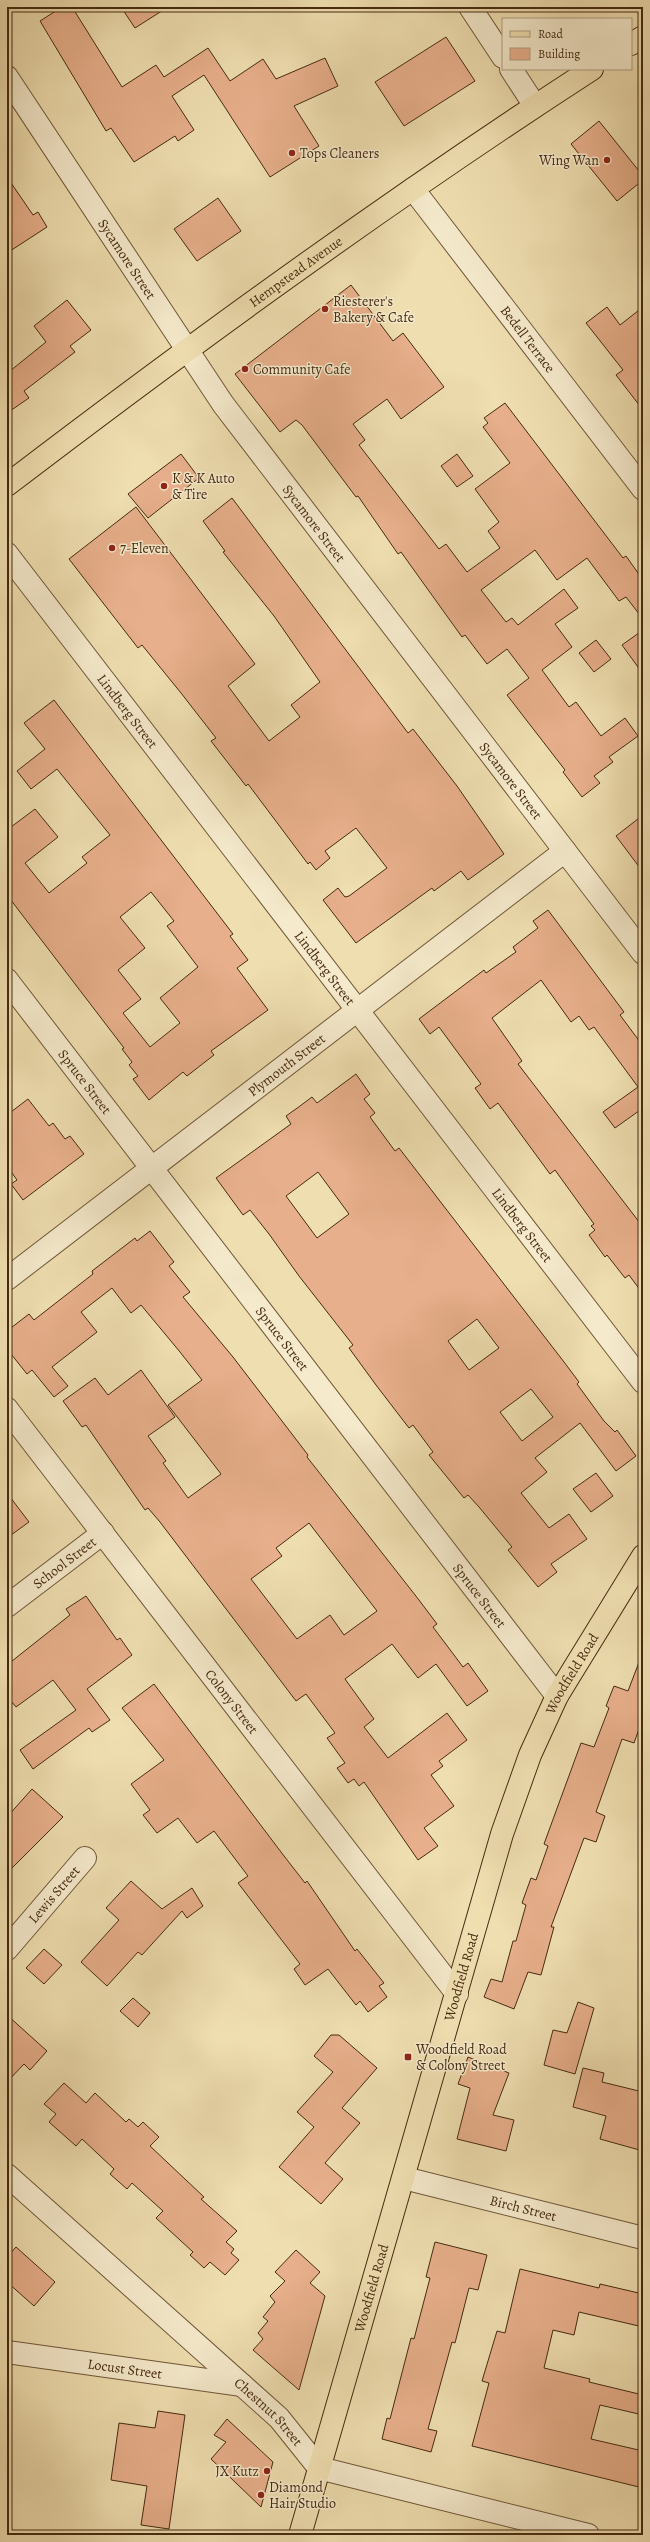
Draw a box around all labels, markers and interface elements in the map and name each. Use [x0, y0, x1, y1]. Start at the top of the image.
legend [502, 18, 632, 70]
text: Road [538, 26, 564, 42]
text: Building [538, 46, 580, 62]
place label: Tops Cleaners [300, 144, 379, 163]
marker: Tops Cleaners [287, 148, 297, 158]
place label: Wing Wan [538, 151, 599, 170]
marker: Wing Wan [602, 155, 612, 165]
street label: Sycamore Street [94, 215, 161, 303]
street label: Hempstead Avenue [245, 231, 346, 311]
place label: Riesterer's Bakery & Cafe [333, 292, 414, 327]
street label: Bedell Terrace [496, 301, 560, 377]
marker: Riesterer's Bakery & Cafe [320, 304, 330, 314]
place label: Community Cafe [253, 360, 351, 379]
marker: Community Cafe [240, 364, 250, 374]
place label: K & K Auto & Tire [172, 469, 235, 504]
marker: K & K Auto & Tire [159, 481, 169, 491]
street label: Sycamore Street [278, 481, 350, 566]
place label: 7-Eleven [120, 539, 169, 558]
marker: 7-Eleven [107, 543, 117, 553]
street label: Lindberg Street [93, 670, 163, 753]
street label: Sycamore Street [475, 738, 547, 824]
street label: Lindberg Street [290, 927, 360, 1009]
street label: Plymouth Street [244, 1029, 329, 1101]
street label: Spruce Street [54, 1045, 116, 1118]
street label: Lindberg Street [488, 1184, 557, 1266]
street label: Spruce Street [251, 1302, 314, 1375]
street label: School Street [29, 1532, 100, 1593]
street label: Spruce Street [449, 1559, 511, 1632]
street label: Woodfield Road [540, 1629, 603, 1718]
street label: Colony Street [201, 1665, 263, 1738]
street label: Lewis Street [24, 1861, 84, 1927]
street label: Woodfield Road [439, 1930, 483, 2024]
place label: Woodfield Road & Colony Street [415, 2040, 507, 2075]
marker: Woodfield Road & Colony Street [403, 2052, 413, 2062]
street label: Birch Street [488, 2190, 559, 2226]
street label: Woodfield Road [349, 2241, 393, 2335]
street label: Locust Street [86, 2354, 164, 2383]
street label: Chestnut Street [230, 2373, 307, 2450]
place label: JX Kutz [215, 2462, 259, 2481]
marker: JX Kutz [262, 2466, 272, 2476]
place label: Diamond Hair Studio [269, 2478, 336, 2513]
marker: Diamond Hair Studio [256, 2490, 266, 2500]

